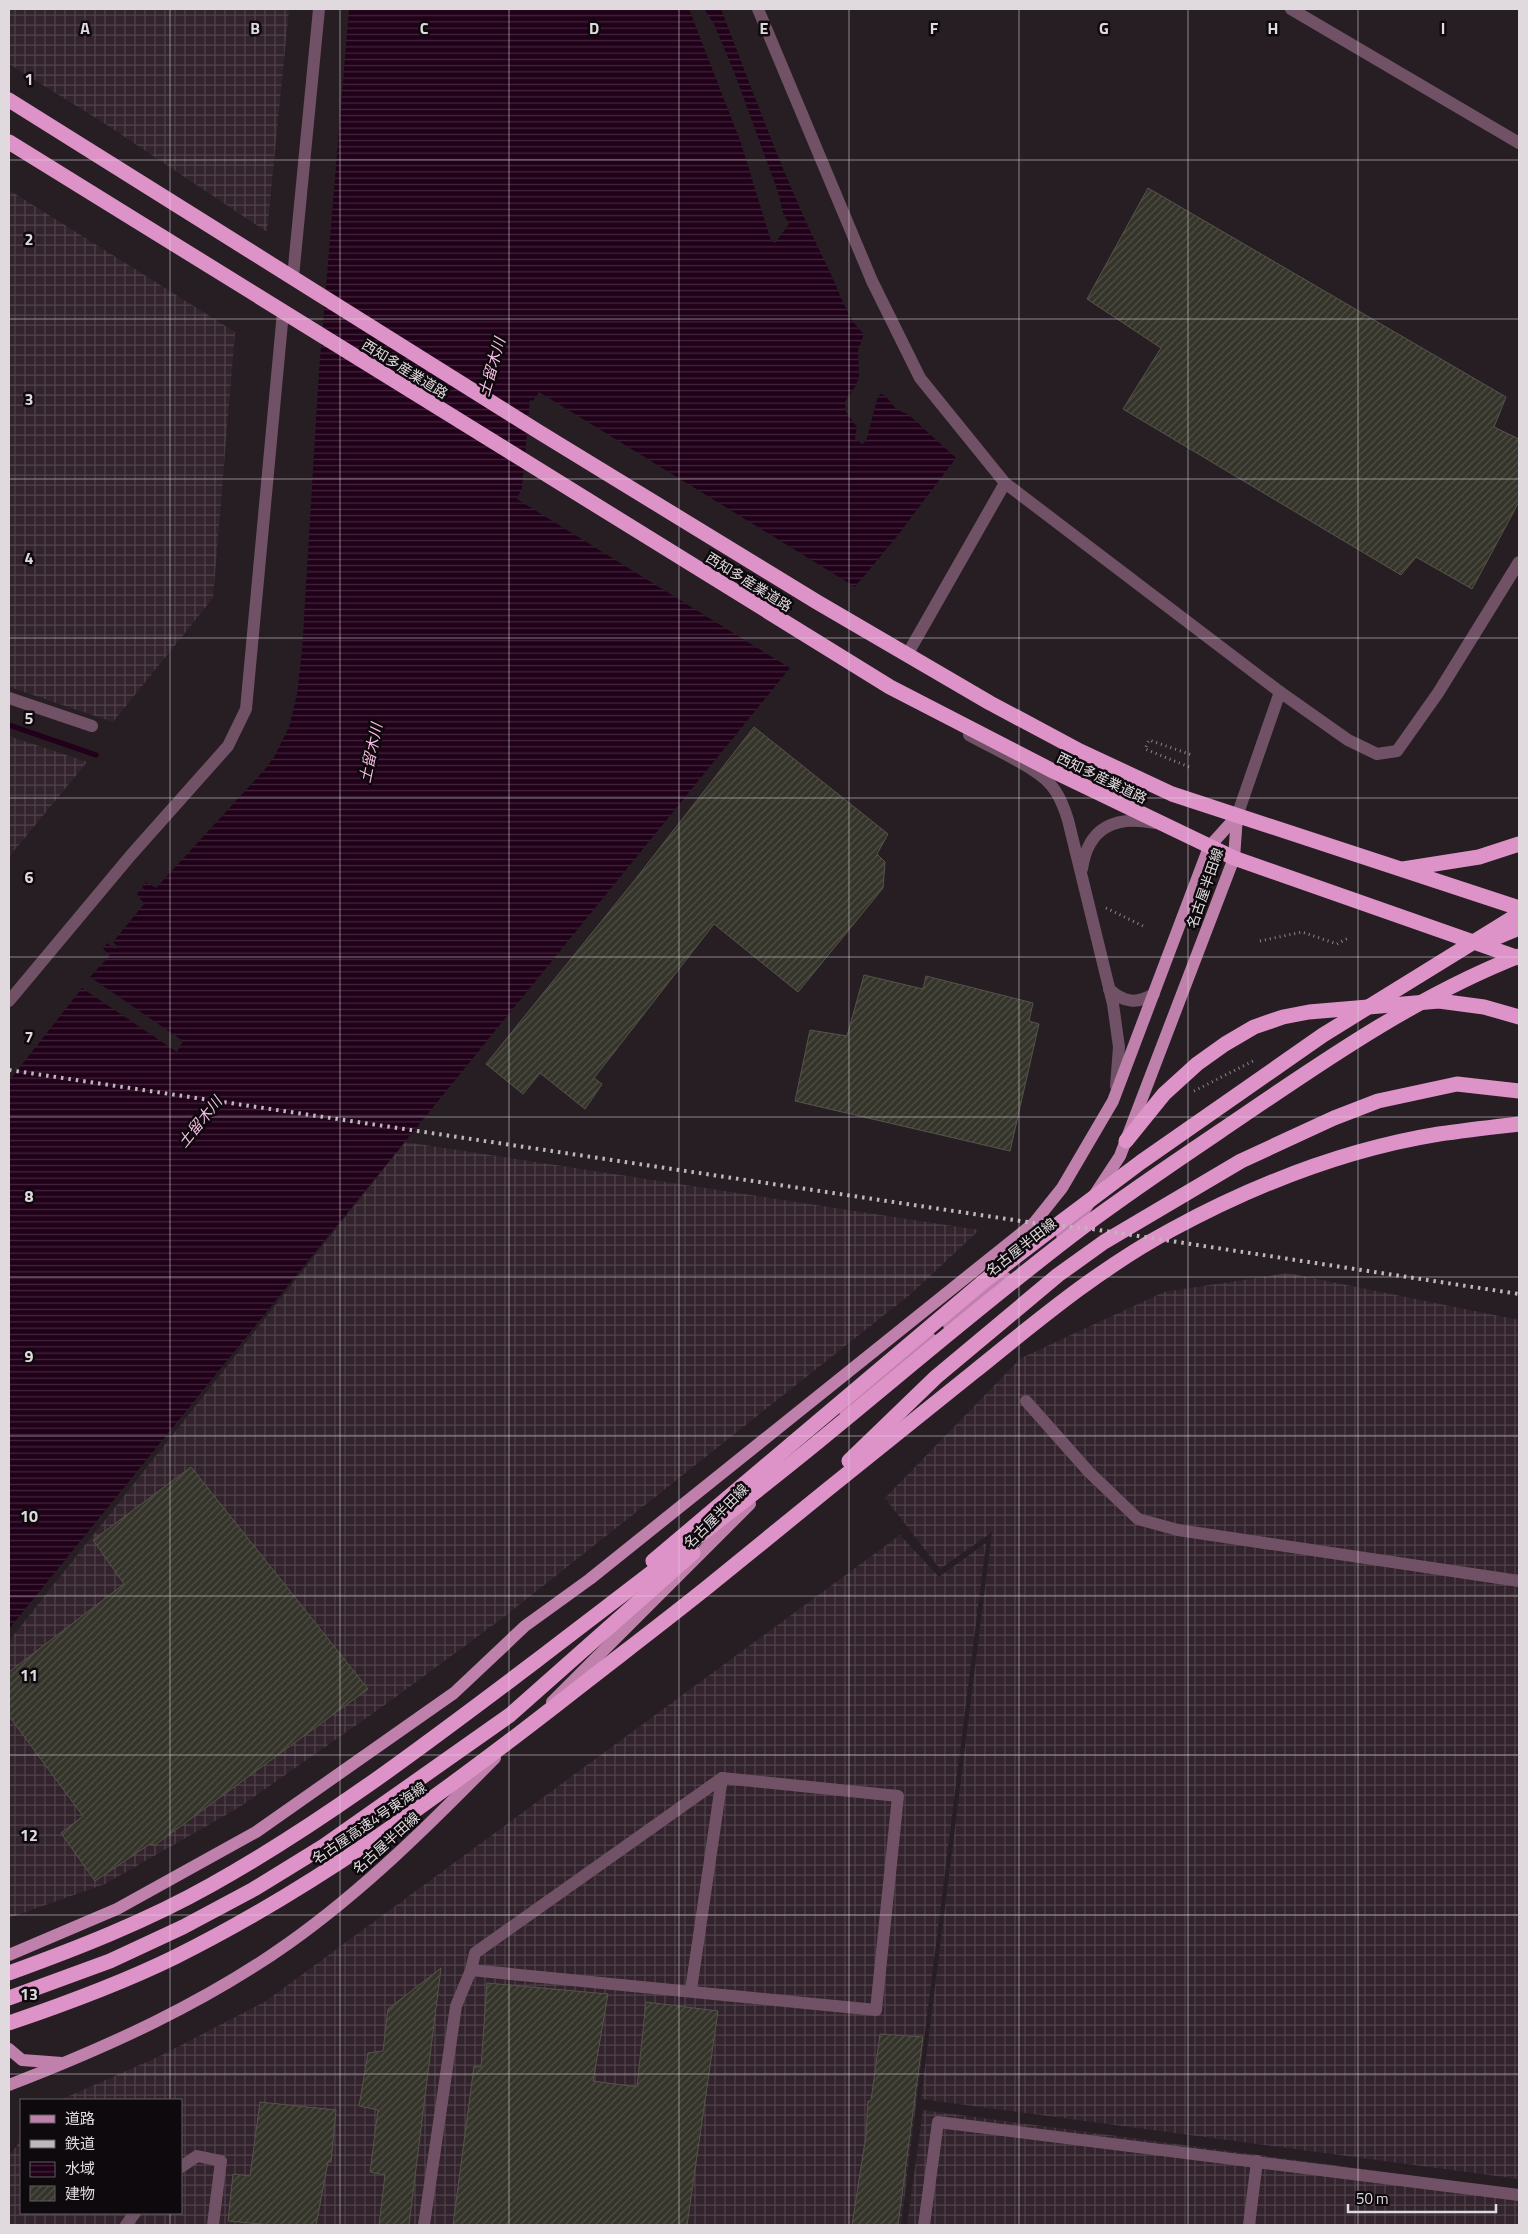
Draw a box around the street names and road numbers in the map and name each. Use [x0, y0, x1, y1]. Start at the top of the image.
street label: 西知多産業道路 [358, 334, 452, 403]
street label: 西知多産業道路 [702, 547, 796, 616]
street label: 西知多産業道路 [1054, 747, 1151, 808]
street label: 名古屋半田線 [1181, 845, 1228, 931]
street label: 名古屋半田線 [981, 1212, 1060, 1281]
street label: 名古屋半田線 [679, 1479, 753, 1553]
street label: 名古屋高速4号東海線 [307, 1776, 430, 1869]
street label: 名古屋半田線 [347, 1807, 424, 1879]

